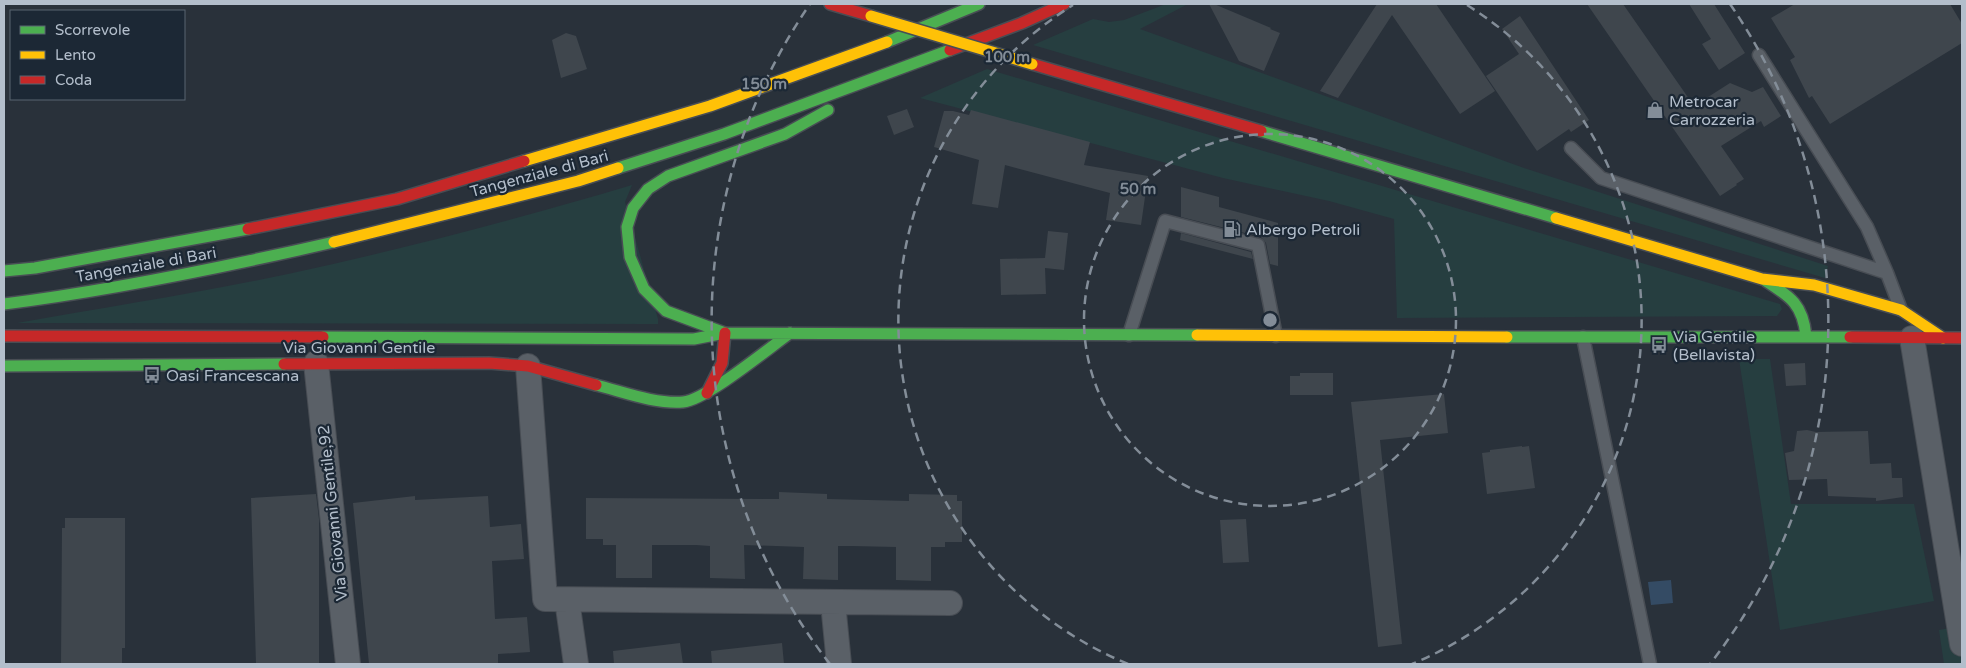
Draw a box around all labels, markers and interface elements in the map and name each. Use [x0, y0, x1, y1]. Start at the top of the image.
legend [10, 10, 185, 100]
text: Scorrevole [55, 21, 130, 39]
text: Lento [55, 46, 96, 64]
text: 100 m [984, 48, 1030, 66]
text: Coda [55, 71, 92, 89]
text: 150 m [741, 75, 787, 93]
place label: Metrocar Carrozzeria [1669, 92, 1755, 130]
shop icon: Metrocar Carrozzeria [1645, 100, 1665, 120]
street label: Tangenziale di Bari [468, 146, 611, 202]
text: 50 m [1120, 180, 1156, 198]
fuel station icon: Albergo Petroli [1222, 219, 1242, 239]
place label: Albergo Petroli [1246, 220, 1360, 240]
street label: Tangenziale di Bari [74, 243, 218, 287]
centre of rings [1261, 311, 1279, 329]
place label: Via Gentile (Bellavista) [1673, 327, 1755, 365]
bus stop icon: Via Gentile (Bellavista) [1649, 335, 1669, 355]
street label: Via Giovanni Gentile [283, 338, 435, 358]
bus stop icon: Oasi Francescana [142, 365, 162, 385]
place label: Oasi Francescana [166, 366, 299, 386]
street label: Via Giovanni Gentile,92 [314, 424, 352, 602]

